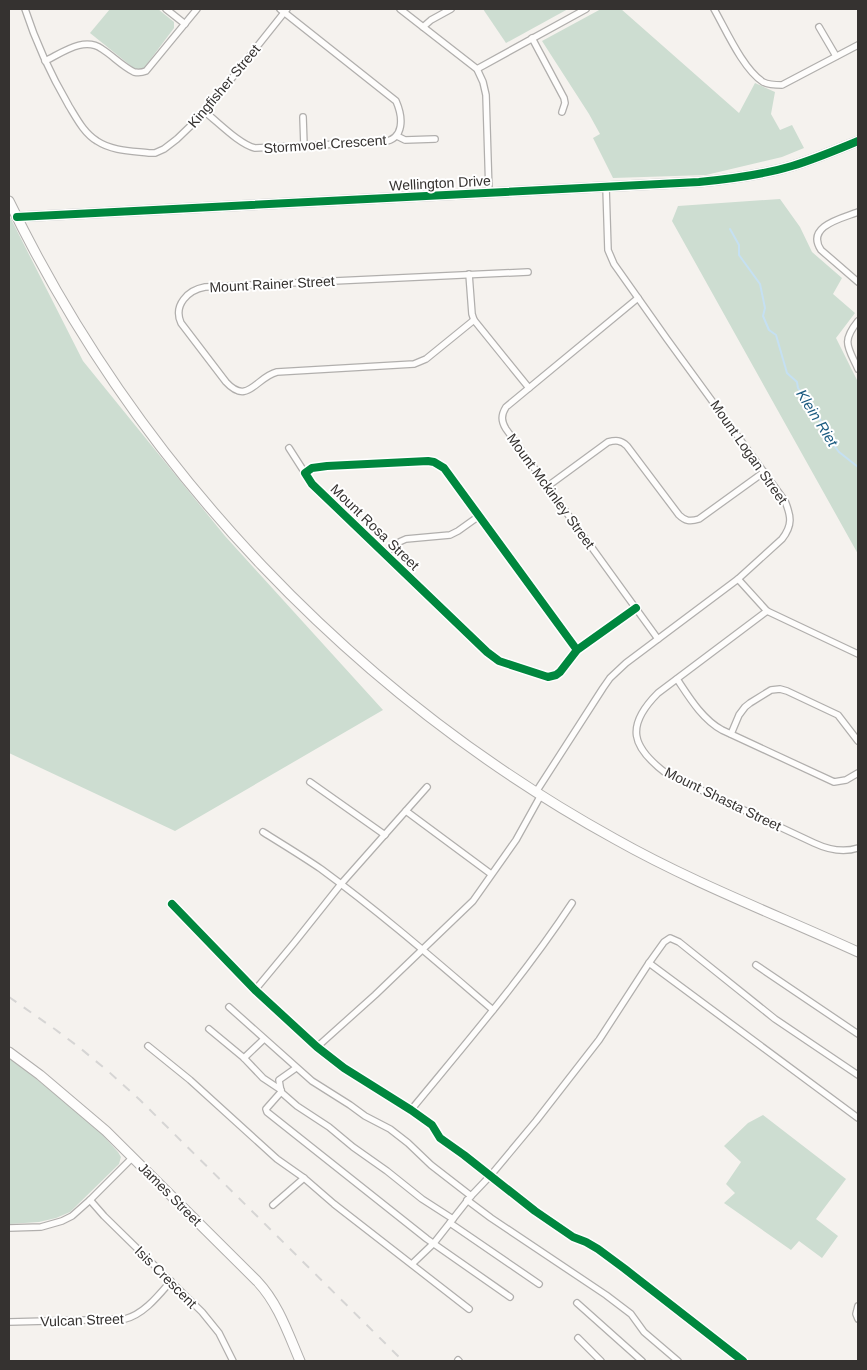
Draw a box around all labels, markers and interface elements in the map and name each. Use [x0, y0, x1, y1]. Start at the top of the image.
street label: Kingfisher Street [185, 41, 263, 131]
street label: Stormvoel Crescent [263, 132, 387, 156]
street label: Wellington Drive [389, 172, 491, 194]
street label: Mount Rainer Street [209, 273, 335, 295]
water label: Klein Riet [793, 386, 842, 450]
street label: Mount Logan Street [707, 397, 791, 507]
street label: Mount Mckinley Street [504, 430, 598, 552]
street label: Mount Rosa Street [327, 481, 423, 573]
street label: Mount Shasta Street [662, 764, 784, 834]
street label: James Street [135, 1159, 205, 1229]
street label: Isis Crescent [132, 1243, 200, 1311]
street label: Vulcan Street [40, 1311, 124, 1329]

